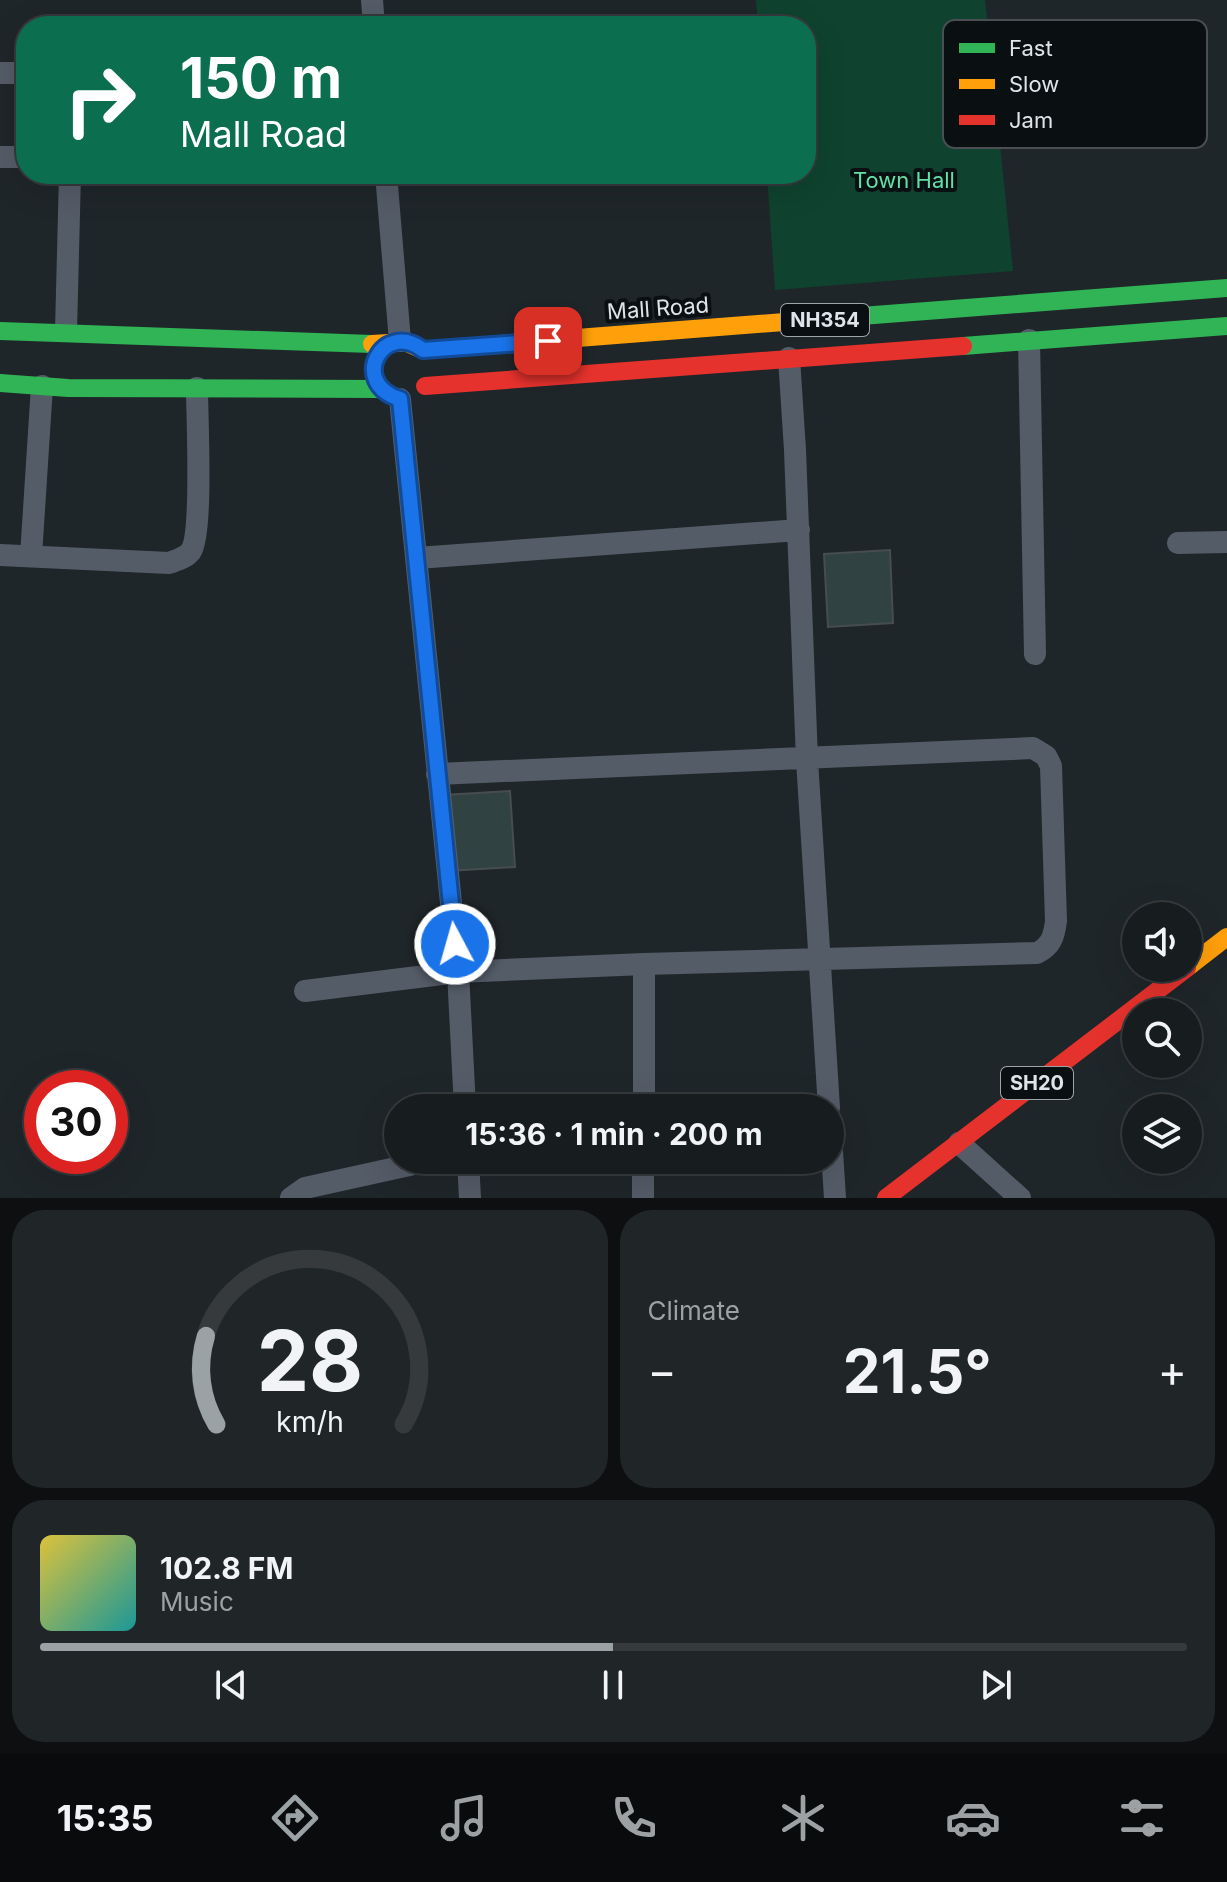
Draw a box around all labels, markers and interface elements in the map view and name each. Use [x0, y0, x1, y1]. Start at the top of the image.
legend [943, 20, 1207, 148]
text: Fast [1009, 35, 1053, 61]
text: 150 m [180, 44, 342, 112]
icon: right [48, 48, 152, 152]
text: Slow [1009, 71, 1059, 97]
text: Jam [1009, 107, 1053, 133]
text: Mall Road [180, 112, 347, 156]
park label: Town Hall [853, 167, 955, 193]
street label: Mall Road [606, 291, 710, 325]
road number: NH354 [781, 304, 869, 336]
pin [514, 307, 582, 375]
icon: arrive [526, 319, 570, 363]
position arrow [413, 902, 497, 986]
map controls [1122, 902, 1202, 1174]
button: sound [1122, 902, 1202, 982]
button: search [1122, 998, 1202, 1078]
road number: SH20 [1001, 1067, 1073, 1099]
speed limit sign: 30 [24, 1070, 128, 1174]
button: layers [1122, 1094, 1202, 1174]
text: 15:36 · 1 min · 200 m [465, 1116, 763, 1152]
text: Climate [648, 1295, 740, 1326]
text: 28 [256, 1310, 363, 1411]
text: 21.5° [843, 1335, 992, 1407]
text: − [648, 1344, 677, 1398]
text: + [1158, 1344, 1187, 1398]
text: km/h [276, 1404, 344, 1439]
text: 102.8 FM [160, 1550, 293, 1586]
text: Music [160, 1586, 234, 1617]
icon: previous [209, 1663, 253, 1707]
icon: pause [591, 1663, 635, 1707]
icon: next [974, 1663, 1018, 1707]
icon: directions [267, 1790, 323, 1846]
icon: music [436, 1790, 492, 1846]
icon: phone [606, 1790, 662, 1846]
icon: climate [775, 1790, 831, 1846]
icon: car [945, 1790, 1001, 1846]
icon: filters [1114, 1790, 1170, 1846]
text: 15:35 [57, 1796, 154, 1840]

